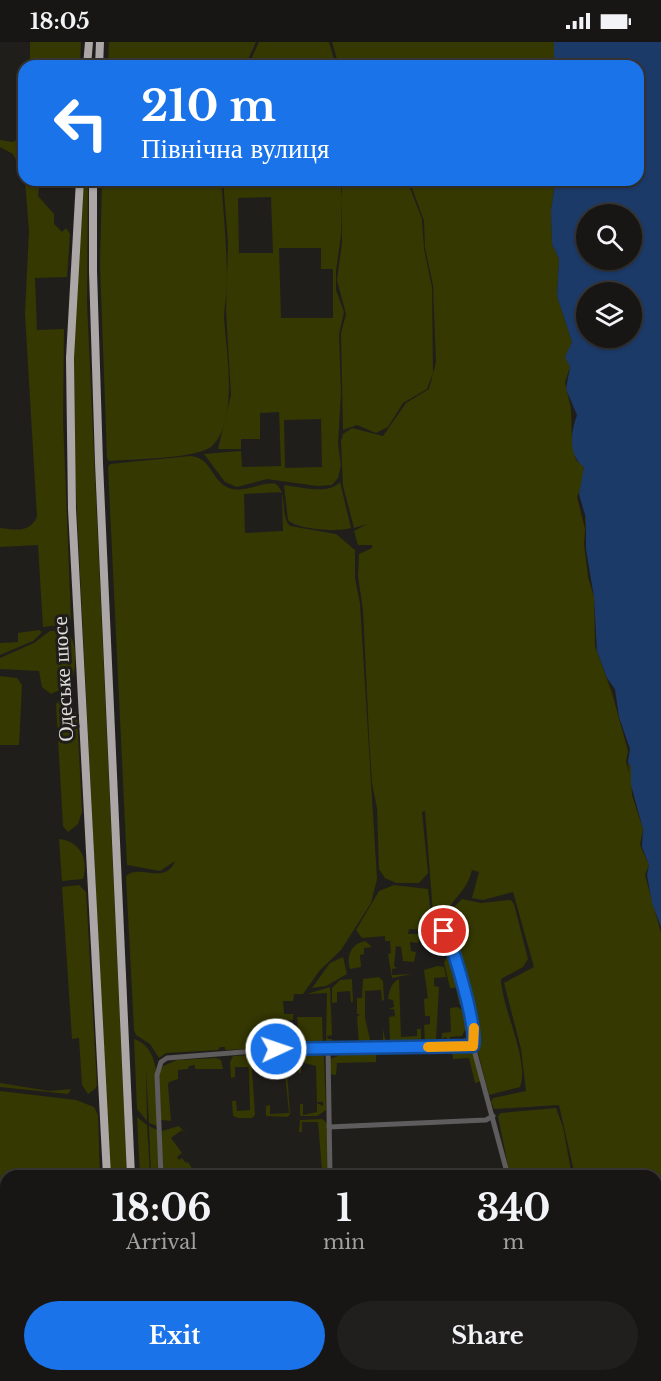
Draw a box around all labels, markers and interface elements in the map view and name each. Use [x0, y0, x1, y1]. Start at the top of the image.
text: 18:05 [30, 8, 90, 35]
text: 210 m [141, 80, 276, 132]
icon: left [42, 84, 120, 162]
text: Північна вулиця [141, 132, 329, 165]
map controls [576, 204, 642, 348]
button: search [576, 204, 642, 270]
button: layers [576, 282, 642, 348]
street label: Одеське шосе [47, 616, 79, 742]
pin [418, 905, 469, 956]
icon: arrive [427, 914, 460, 947]
position arrow [244, 1017, 308, 1081]
text: 18:06 [111, 1186, 212, 1231]
text: 1 [336, 1186, 352, 1231]
text: 340 [477, 1186, 551, 1231]
text: Arrival [126, 1230, 197, 1254]
text: min [323, 1230, 365, 1254]
text: m [503, 1230, 524, 1254]
button: Exit [24, 1301, 325, 1370]
button: Share [337, 1301, 638, 1370]

